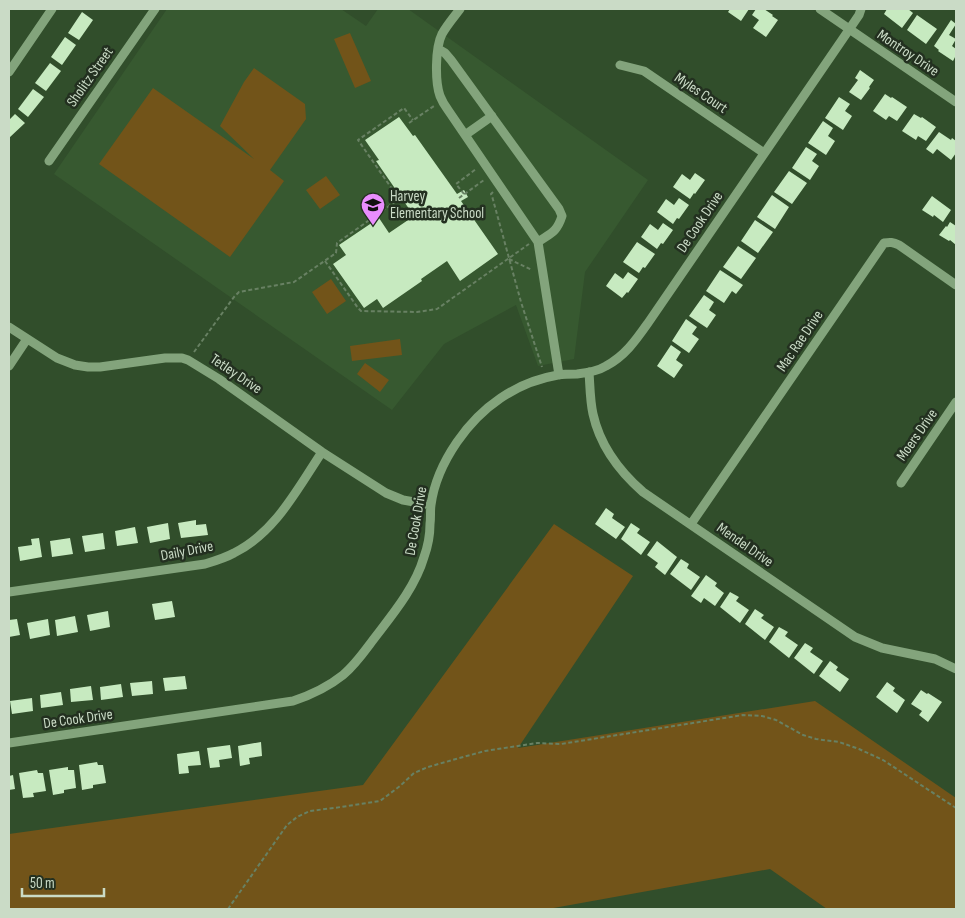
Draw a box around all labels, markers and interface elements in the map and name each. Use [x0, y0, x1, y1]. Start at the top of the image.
street label: Montroy Drive [873, 25, 943, 81]
street label: Sholitz Street [62, 43, 118, 111]
street label: Myles Court [671, 68, 732, 118]
place label: Harvey Elementary School [390, 187, 484, 223]
street label: De Cook Drive [673, 188, 727, 256]
school or university icon: Harvey Elementary School [360, 192, 386, 226]
street label: Mac Rae Drive [772, 307, 828, 375]
street label: Tetley Drive [206, 350, 266, 398]
street label: Moers Drive [892, 405, 942, 465]
street label: De Cook Drive [401, 485, 431, 557]
street label: Mendel Drive [713, 519, 777, 571]
street label: Daily Drive [159, 537, 215, 565]
street label: De Cook Drive [42, 705, 114, 733]
scale bar [22, 866, 105, 898]
text: 50 m [30, 874, 55, 893]

